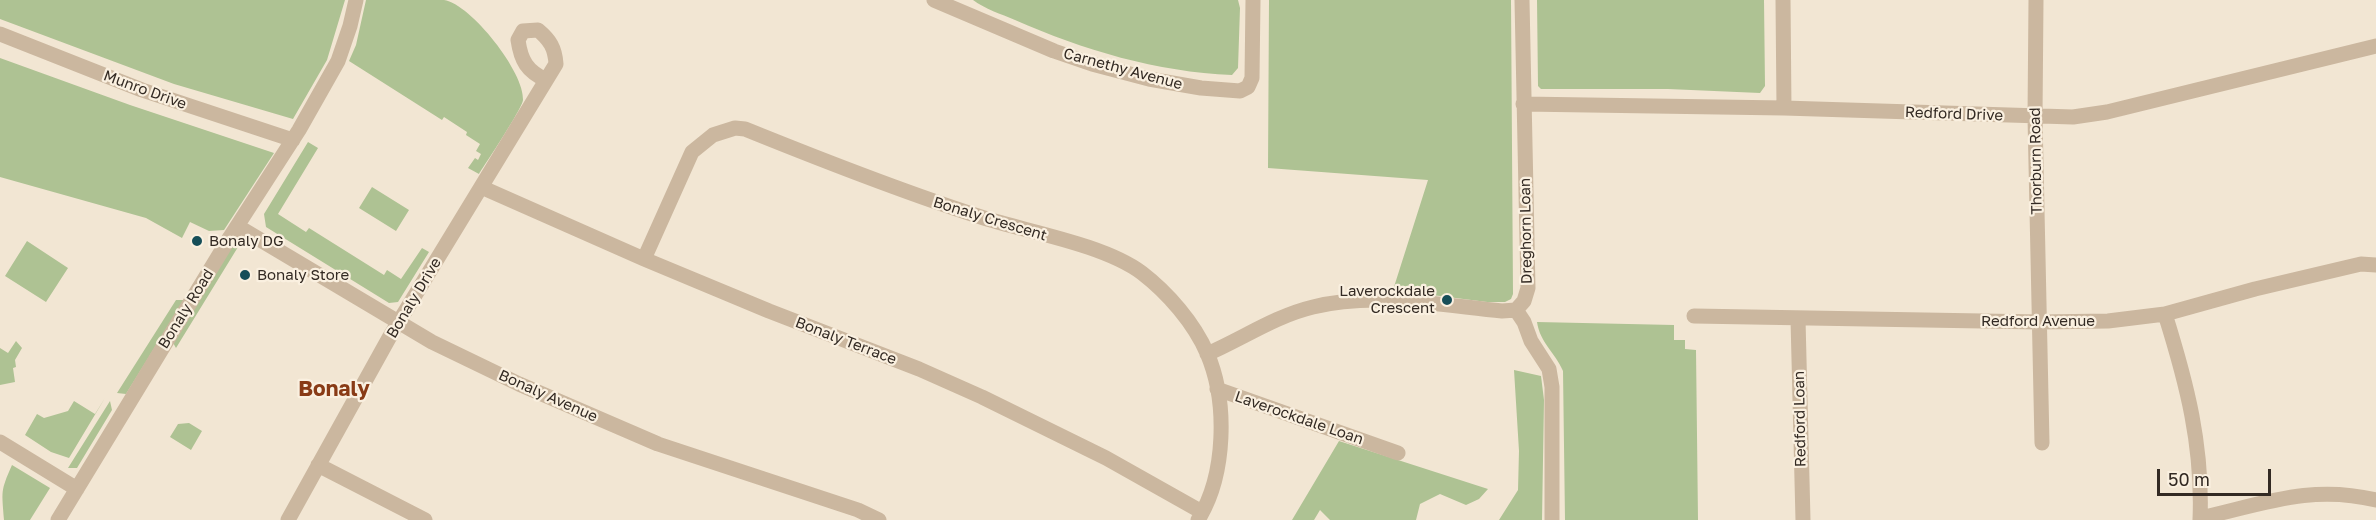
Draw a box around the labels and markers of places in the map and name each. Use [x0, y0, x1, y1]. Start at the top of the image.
place label: Bonaly DG [209, 232, 283, 250]
marker: Bonaly DG [190, 234, 204, 248]
place label: Bonaly Store [257, 266, 349, 284]
marker: Bonaly Store [238, 268, 252, 282]
place label: Laverockdale Crescent [1339, 282, 1435, 317]
marker: Laverockdale Crescent [1440, 293, 1454, 307]

